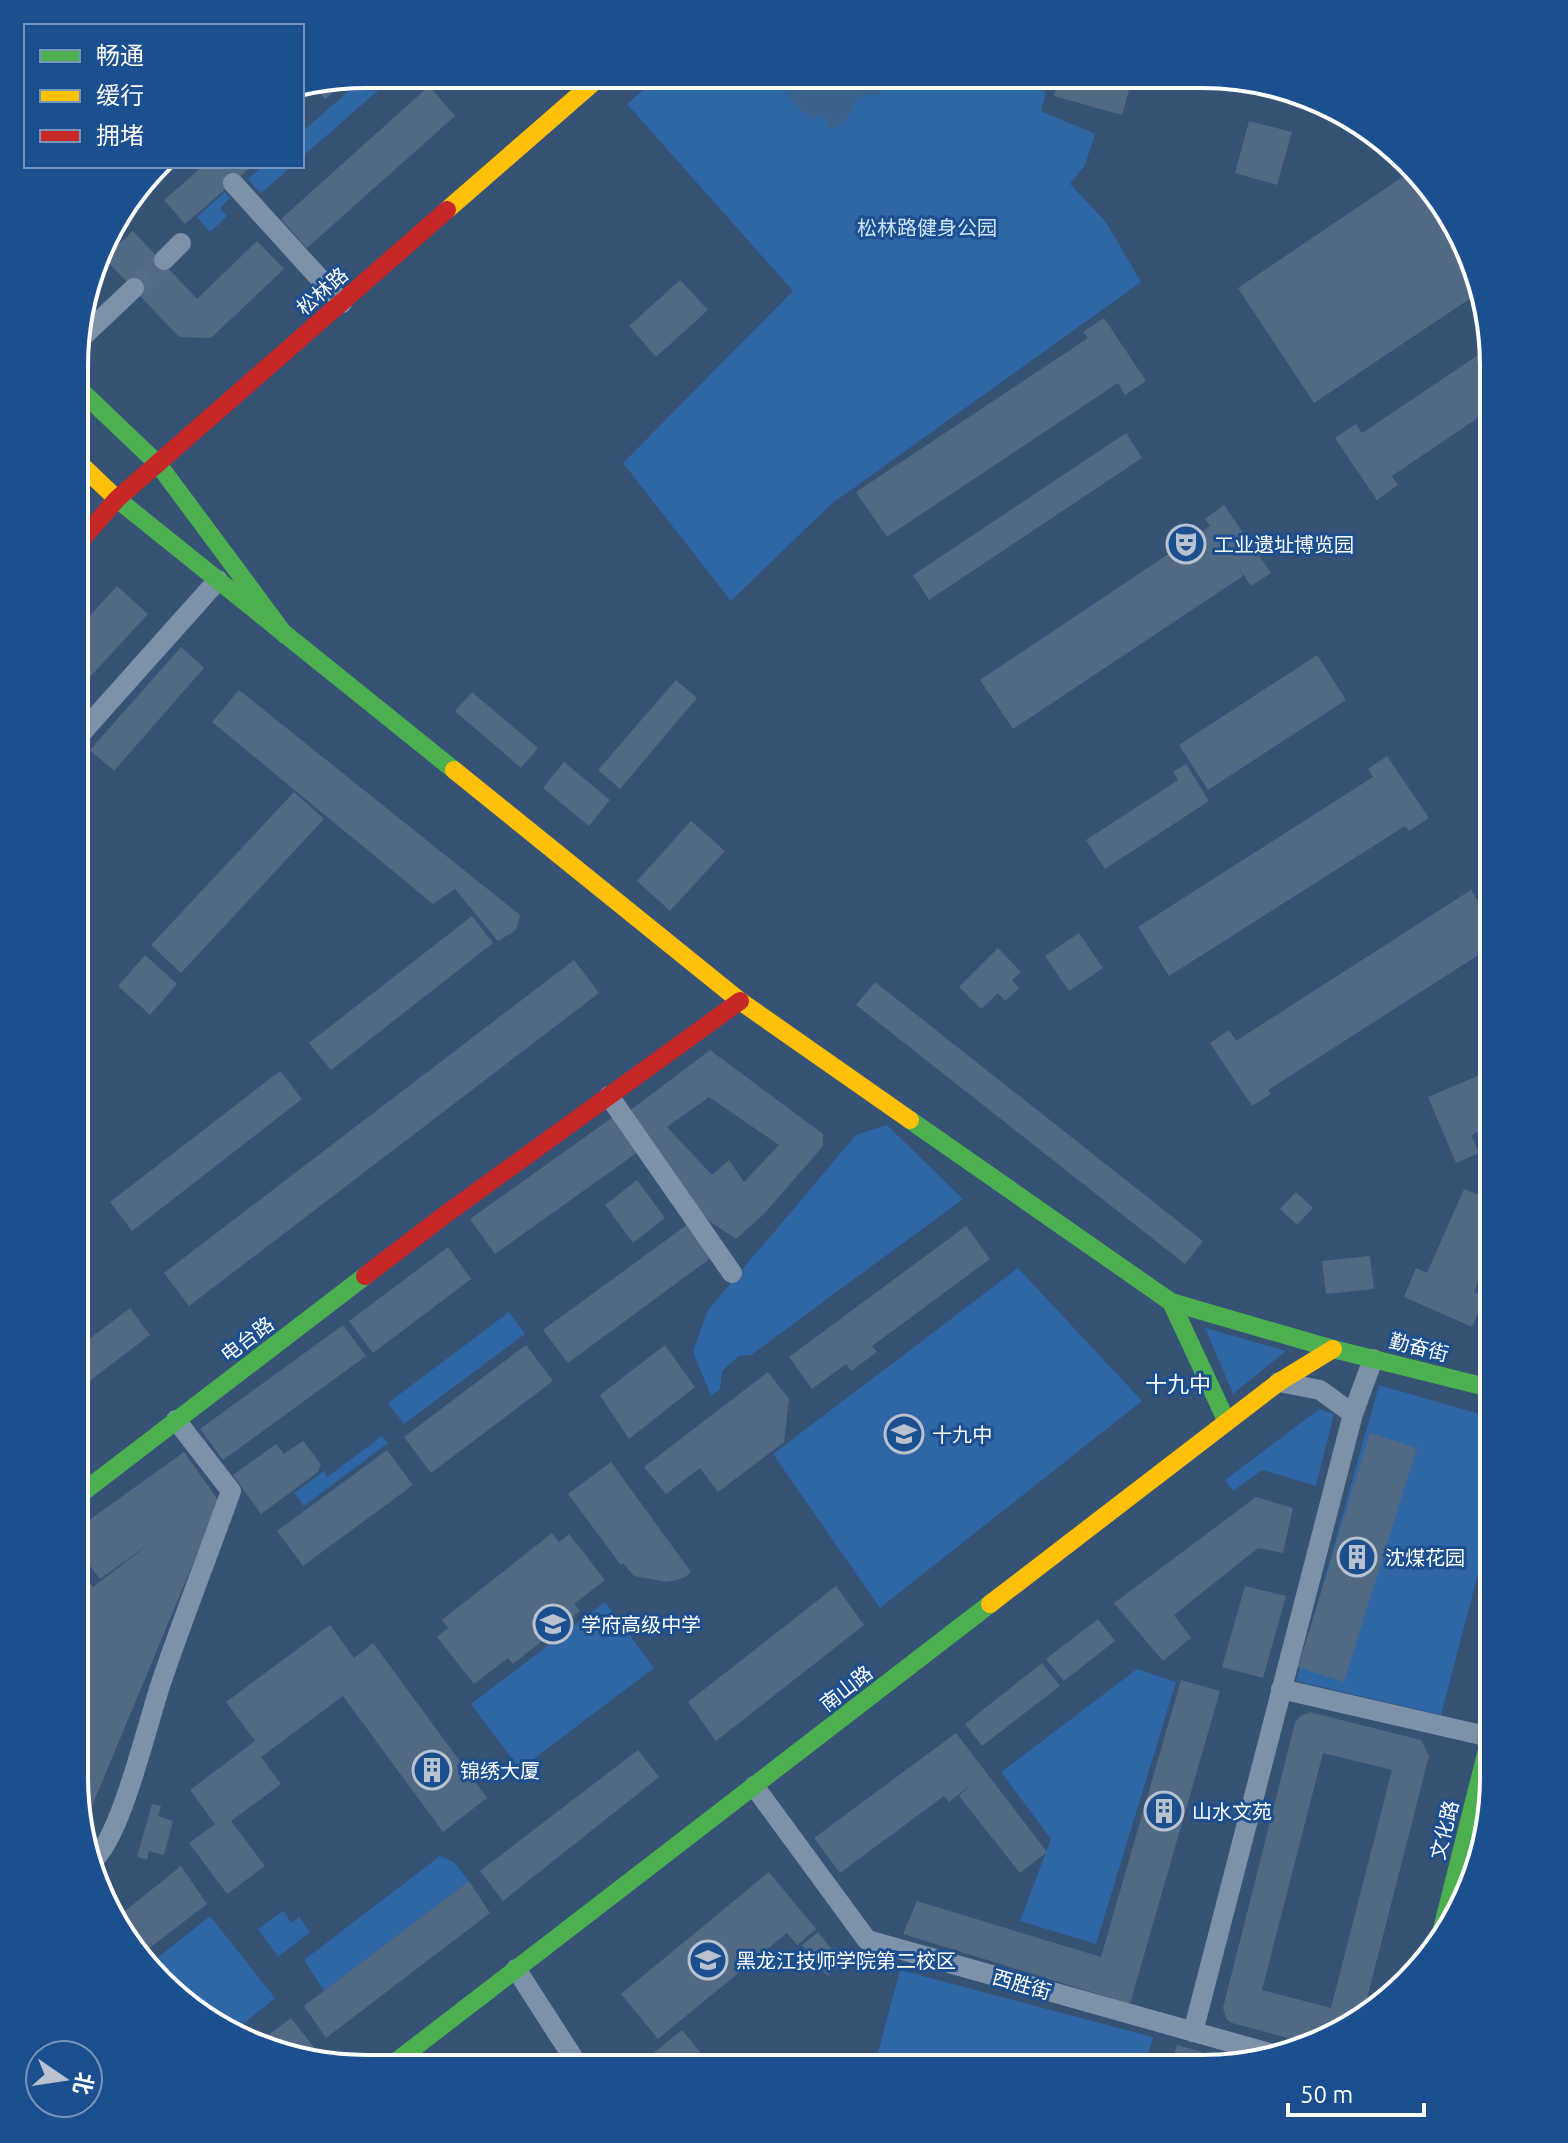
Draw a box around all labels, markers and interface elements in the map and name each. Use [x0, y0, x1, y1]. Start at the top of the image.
legend [24, 24, 304, 168]
text: 畅通 [96, 42, 144, 69]
text: 缓行 [96, 82, 144, 109]
text: 拥堵 [96, 122, 144, 149]
park label: 松林路健身公园 [857, 216, 997, 239]
street label: 松林路 [292, 263, 352, 319]
theatre icon: 工业遗址博览园 [1165, 523, 1207, 565]
place label: 工业遗址博览园 [1214, 533, 1354, 556]
street label: 电台路 [216, 1312, 278, 1366]
street label: 勤奋街 [1387, 1329, 1451, 1365]
district label: 十九中 [1145, 1371, 1211, 1396]
school or university icon: 十九中 [883, 1413, 925, 1455]
place label: 十九中 [932, 1423, 992, 1446]
building icon: 沈煤花园 [1336, 1536, 1378, 1578]
place label: 沈煤花园 [1385, 1546, 1465, 1569]
school or university icon: 学府高级中学 [532, 1603, 574, 1645]
place label: 学府高级中学 [581, 1613, 701, 1636]
street label: 南山路 [815, 1660, 877, 1716]
building icon: 锦绣大厦 [411, 1749, 453, 1791]
place label: 锦绣大厦 [460, 1759, 540, 1782]
building icon: 山水文苑 [1143, 1790, 1185, 1832]
street label: 文化路 [1426, 1798, 1462, 1862]
place label: 山水文苑 [1192, 1800, 1272, 1823]
school or university icon: 黑龙江技师学院第二校区 [687, 1939, 729, 1981]
place label: 黑龙江技师学院第二校区 [736, 1949, 956, 1972]
street label: 西胜街 [990, 1965, 1054, 2003]
north arrow [24, 2039, 104, 2119]
scale bar [1288, 2067, 1424, 2117]
text: 北 [69, 2070, 99, 2097]
text: 50 m [1300, 2081, 1353, 2108]

